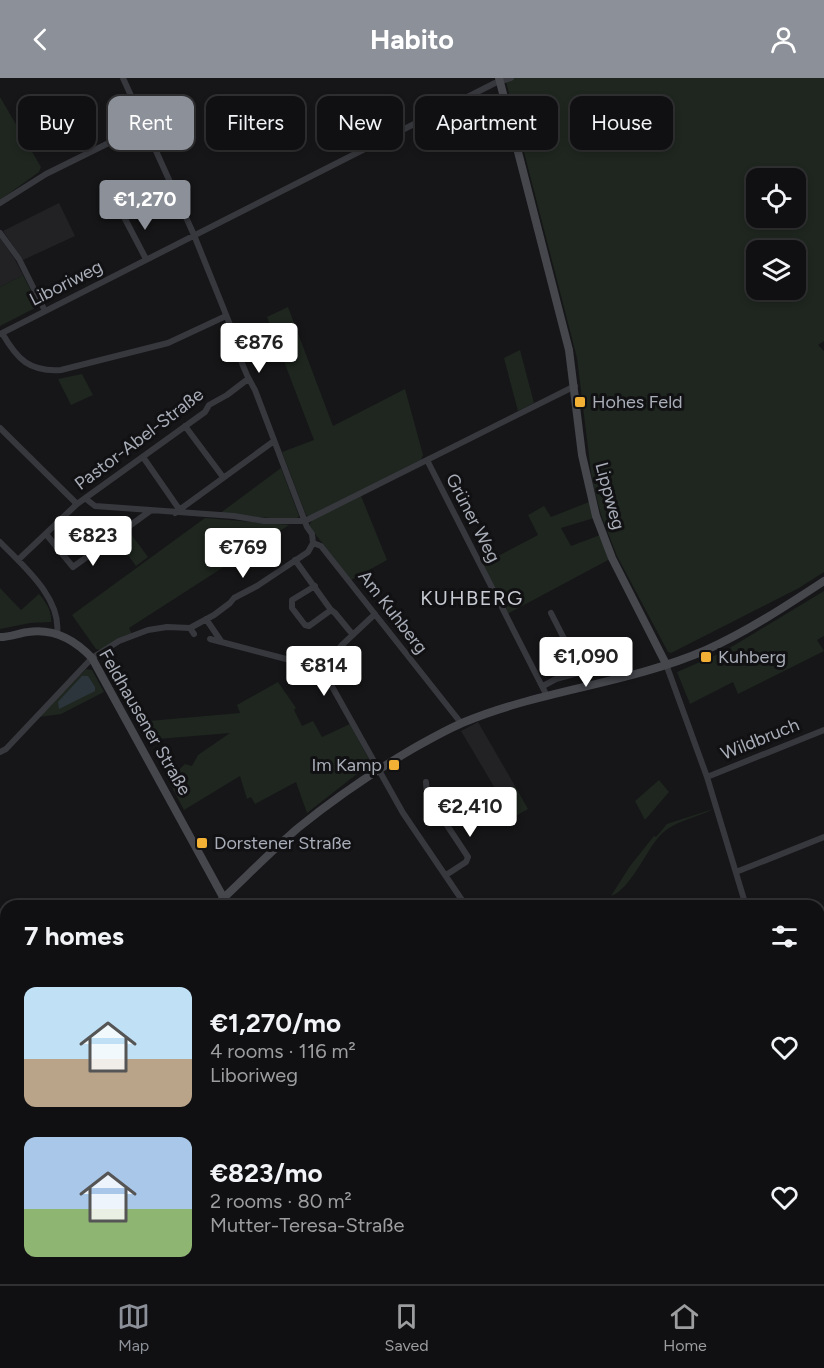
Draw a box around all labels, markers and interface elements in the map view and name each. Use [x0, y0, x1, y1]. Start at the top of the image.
icon: back [24, 23, 57, 56]
text: Habito [370, 23, 454, 56]
icon: person [767, 23, 800, 56]
chip: Buy [18, 96, 96, 150]
chip: Rent [108, 96, 194, 150]
chip: Filters [206, 96, 305, 150]
chip: New [317, 96, 403, 150]
chip: Apartment [415, 96, 558, 150]
chip: House [570, 96, 673, 150]
map controls [746, 168, 806, 300]
button: locate [746, 168, 806, 228]
pin: €1,270 [96, 180, 194, 231]
text: €1,270 [113, 187, 177, 211]
button: layers [746, 240, 806, 300]
street label: Liboriweg [26, 255, 106, 311]
pin: €876 [223, 323, 295, 374]
text: €876 [235, 330, 283, 354]
street label: Pastor-Abel-Straße [70, 383, 208, 495]
place label: Hohes Feld [592, 391, 683, 413]
marker: Hohes Feld [573, 395, 587, 409]
street label: Lippweg [590, 460, 630, 532]
street label: Grüner Weg [441, 470, 505, 566]
pin: €823 [57, 516, 129, 567]
text: €823 [69, 523, 117, 547]
pin: €769 [207, 528, 279, 579]
text: €769 [219, 535, 267, 559]
street label: Am Kuhberg [354, 566, 432, 658]
district label: KUHBERG [420, 586, 524, 610]
pin: €1,090 [537, 637, 635, 688]
text: €1,090 [554, 644, 619, 668]
street label: Feldhausener Straße [94, 645, 196, 799]
pin: €814 [288, 646, 360, 697]
place label: Kuhberg [718, 646, 786, 668]
marker: Kuhberg [699, 650, 713, 664]
text: €814 [300, 653, 348, 677]
street label: Wildbruch [718, 713, 802, 765]
place label: Im Kamp [311, 754, 382, 776]
marker: Im Kamp [387, 758, 401, 772]
pin: €2,410 [421, 787, 519, 838]
text: €2,410 [438, 794, 502, 818]
place label: Dorstener Straße [214, 832, 352, 854]
marker: Dorstener Straße [195, 836, 209, 850]
text: 7 homes [24, 920, 124, 952]
icon: filters [768, 920, 801, 953]
text: €1,270/mo [210, 1007, 341, 1039]
icon: home [72, 1011, 144, 1083]
icon: heart [768, 1031, 801, 1064]
text: 4 rooms · 116 m² [210, 1039, 356, 1063]
text: Liboriweg [210, 1063, 298, 1087]
text: €823/mo [210, 1157, 323, 1189]
icon: home [72, 1161, 144, 1233]
icon: heart [768, 1181, 801, 1214]
text: 2 rooms · 80 m² [210, 1189, 352, 1213]
text: Mutter-Teresa-Straße [210, 1213, 404, 1237]
tab: Map [117, 1300, 150, 1355]
tab: Saved [385, 1300, 429, 1355]
tab: Home [663, 1300, 707, 1355]

